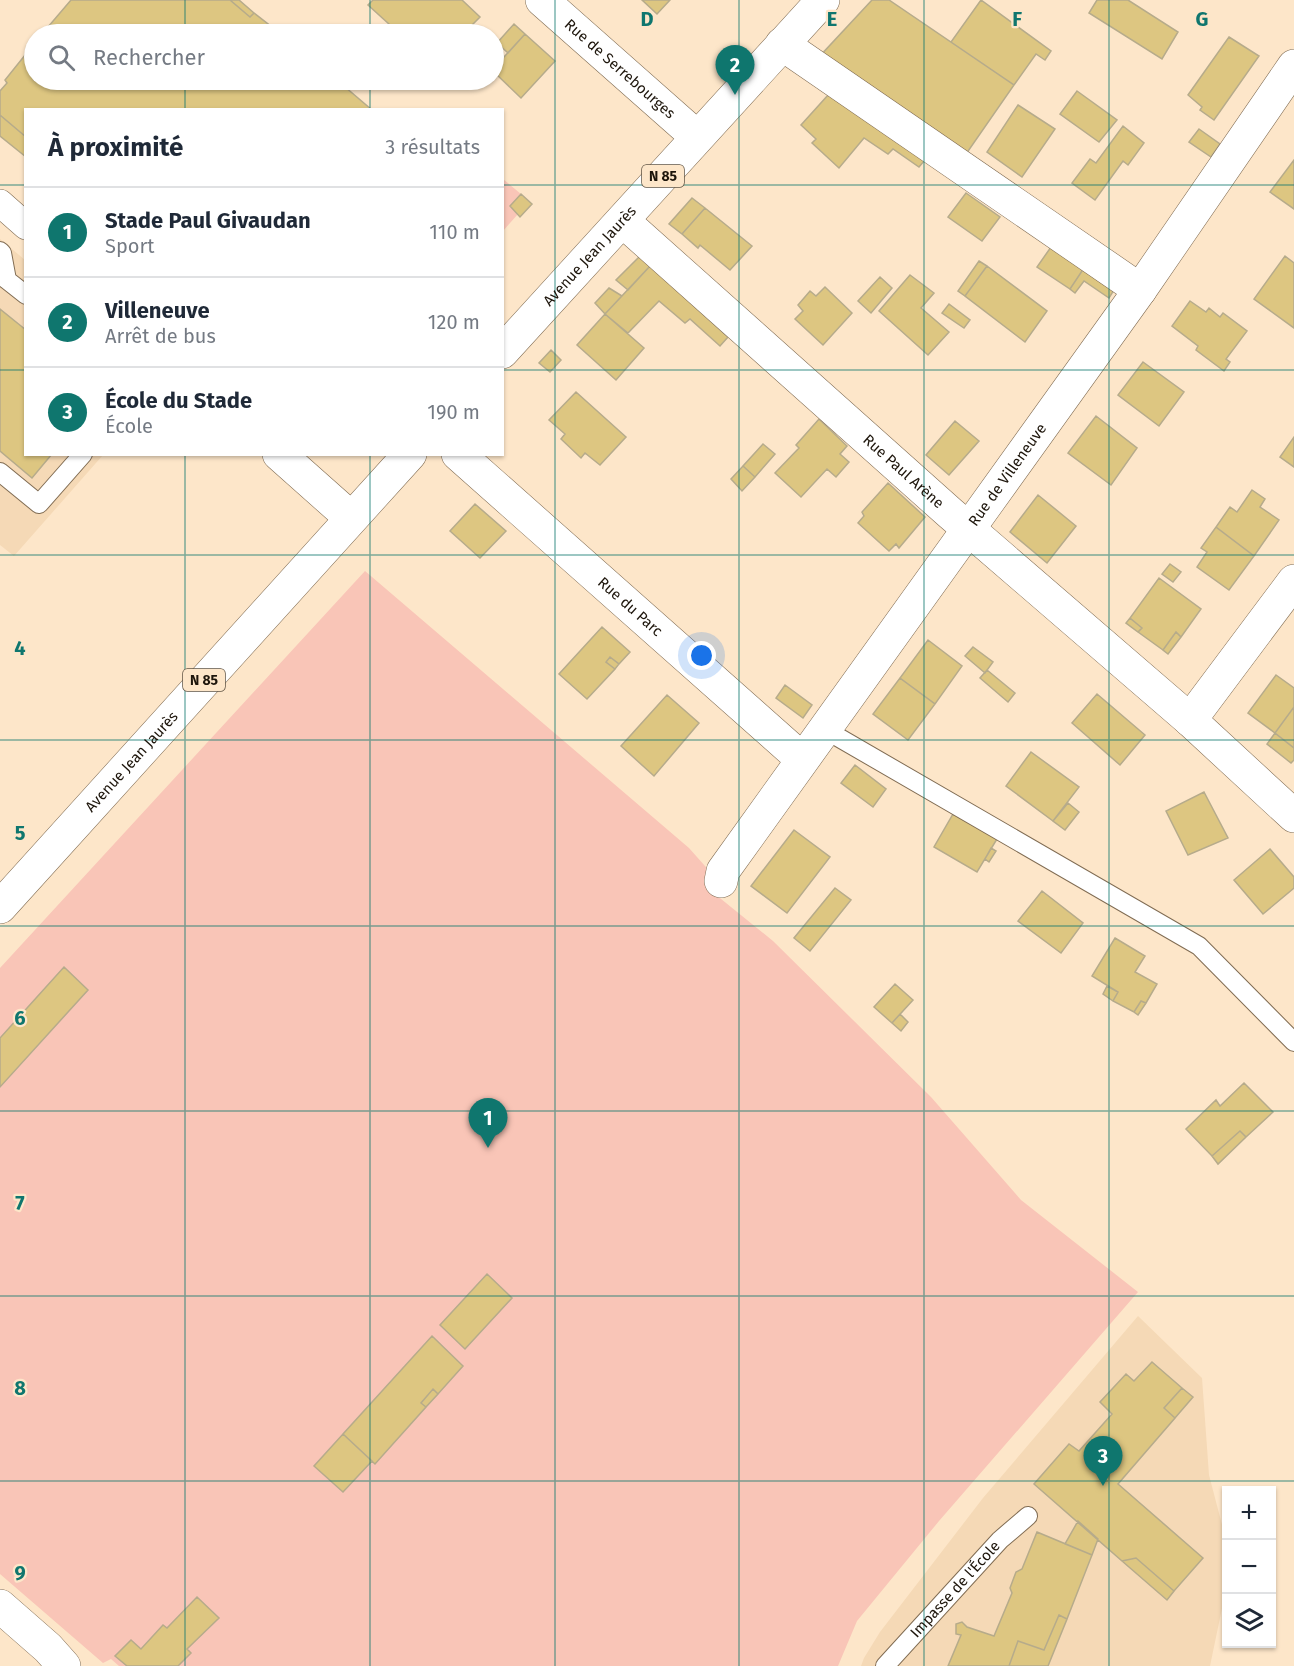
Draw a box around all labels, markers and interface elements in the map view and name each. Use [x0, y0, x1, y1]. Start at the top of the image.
text: D [640, 7, 654, 31]
text: E [827, 7, 837, 31]
text: F [1012, 7, 1022, 31]
text: G [1196, 7, 1208, 31]
street label: Rue de Serrebourges [561, 15, 679, 123]
search box [24, 24, 504, 90]
icon: search [45, 41, 78, 74]
text: Rechercher [93, 44, 205, 71]
pin: 2 [716, 46, 754, 95]
text: À proximité [48, 132, 183, 163]
text: 3 résultats [385, 135, 480, 159]
road number: N 85 [642, 165, 684, 187]
street label: Avenue Jean Jaurès [539, 202, 640, 310]
text: Stade Paul Givaudan [105, 207, 311, 234]
text: 1 [63, 220, 72, 244]
text: 110 m [429, 220, 480, 244]
text: Sport [105, 234, 154, 258]
text: Villeneuve [105, 297, 210, 324]
text: 2 [62, 310, 73, 334]
text: 120 m [428, 310, 480, 334]
text: Arrêt de bus [105, 324, 216, 348]
text: École du Stade [105, 387, 252, 414]
text: 3 [62, 400, 73, 424]
text: 190 m [427, 400, 480, 424]
text: École [105, 414, 153, 438]
street label: Rue de Villeneuve [965, 420, 1050, 529]
street label: Rue Paul Arène [859, 431, 948, 512]
street label: Rue du Parc [594, 573, 666, 640]
text: 4 [14, 636, 26, 660]
your location [687, 641, 716, 670]
road number: N 85 [183, 669, 225, 691]
street label: Avenue Jean Jaurès [81, 708, 182, 816]
text: 5 [15, 821, 26, 845]
text: 6 [14, 1006, 26, 1030]
pin: 1 [468, 1098, 508, 1148]
text: 7 [15, 1191, 25, 1215]
text: 8 [14, 1376, 26, 1400]
pin: 3 [1084, 1436, 1122, 1486]
map controls [1222, 1486, 1276, 1648]
button: + [1222, 1486, 1276, 1540]
street label: Impasse de l'École [906, 1537, 1004, 1641]
button: − [1222, 1540, 1276, 1594]
text: 9 [14, 1561, 26, 1585]
button: layers [1222, 1594, 1276, 1648]

